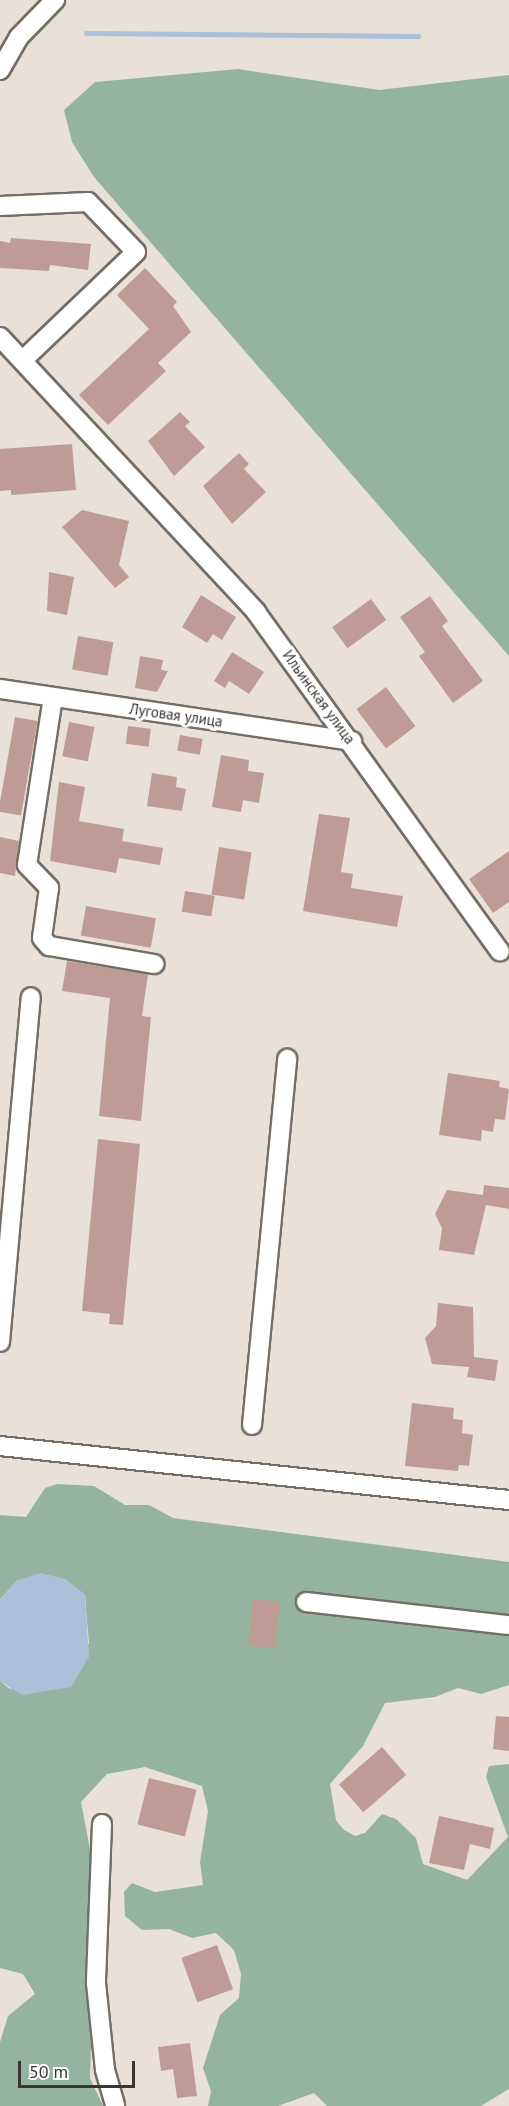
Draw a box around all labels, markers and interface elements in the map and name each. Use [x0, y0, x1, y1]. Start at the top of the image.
street label: Ильинская улица [279, 647, 359, 747]
street label: Луговая улица [128, 700, 224, 730]
scale bar [21, 2049, 138, 2087]
text: 50 m [29, 2060, 68, 2083]

